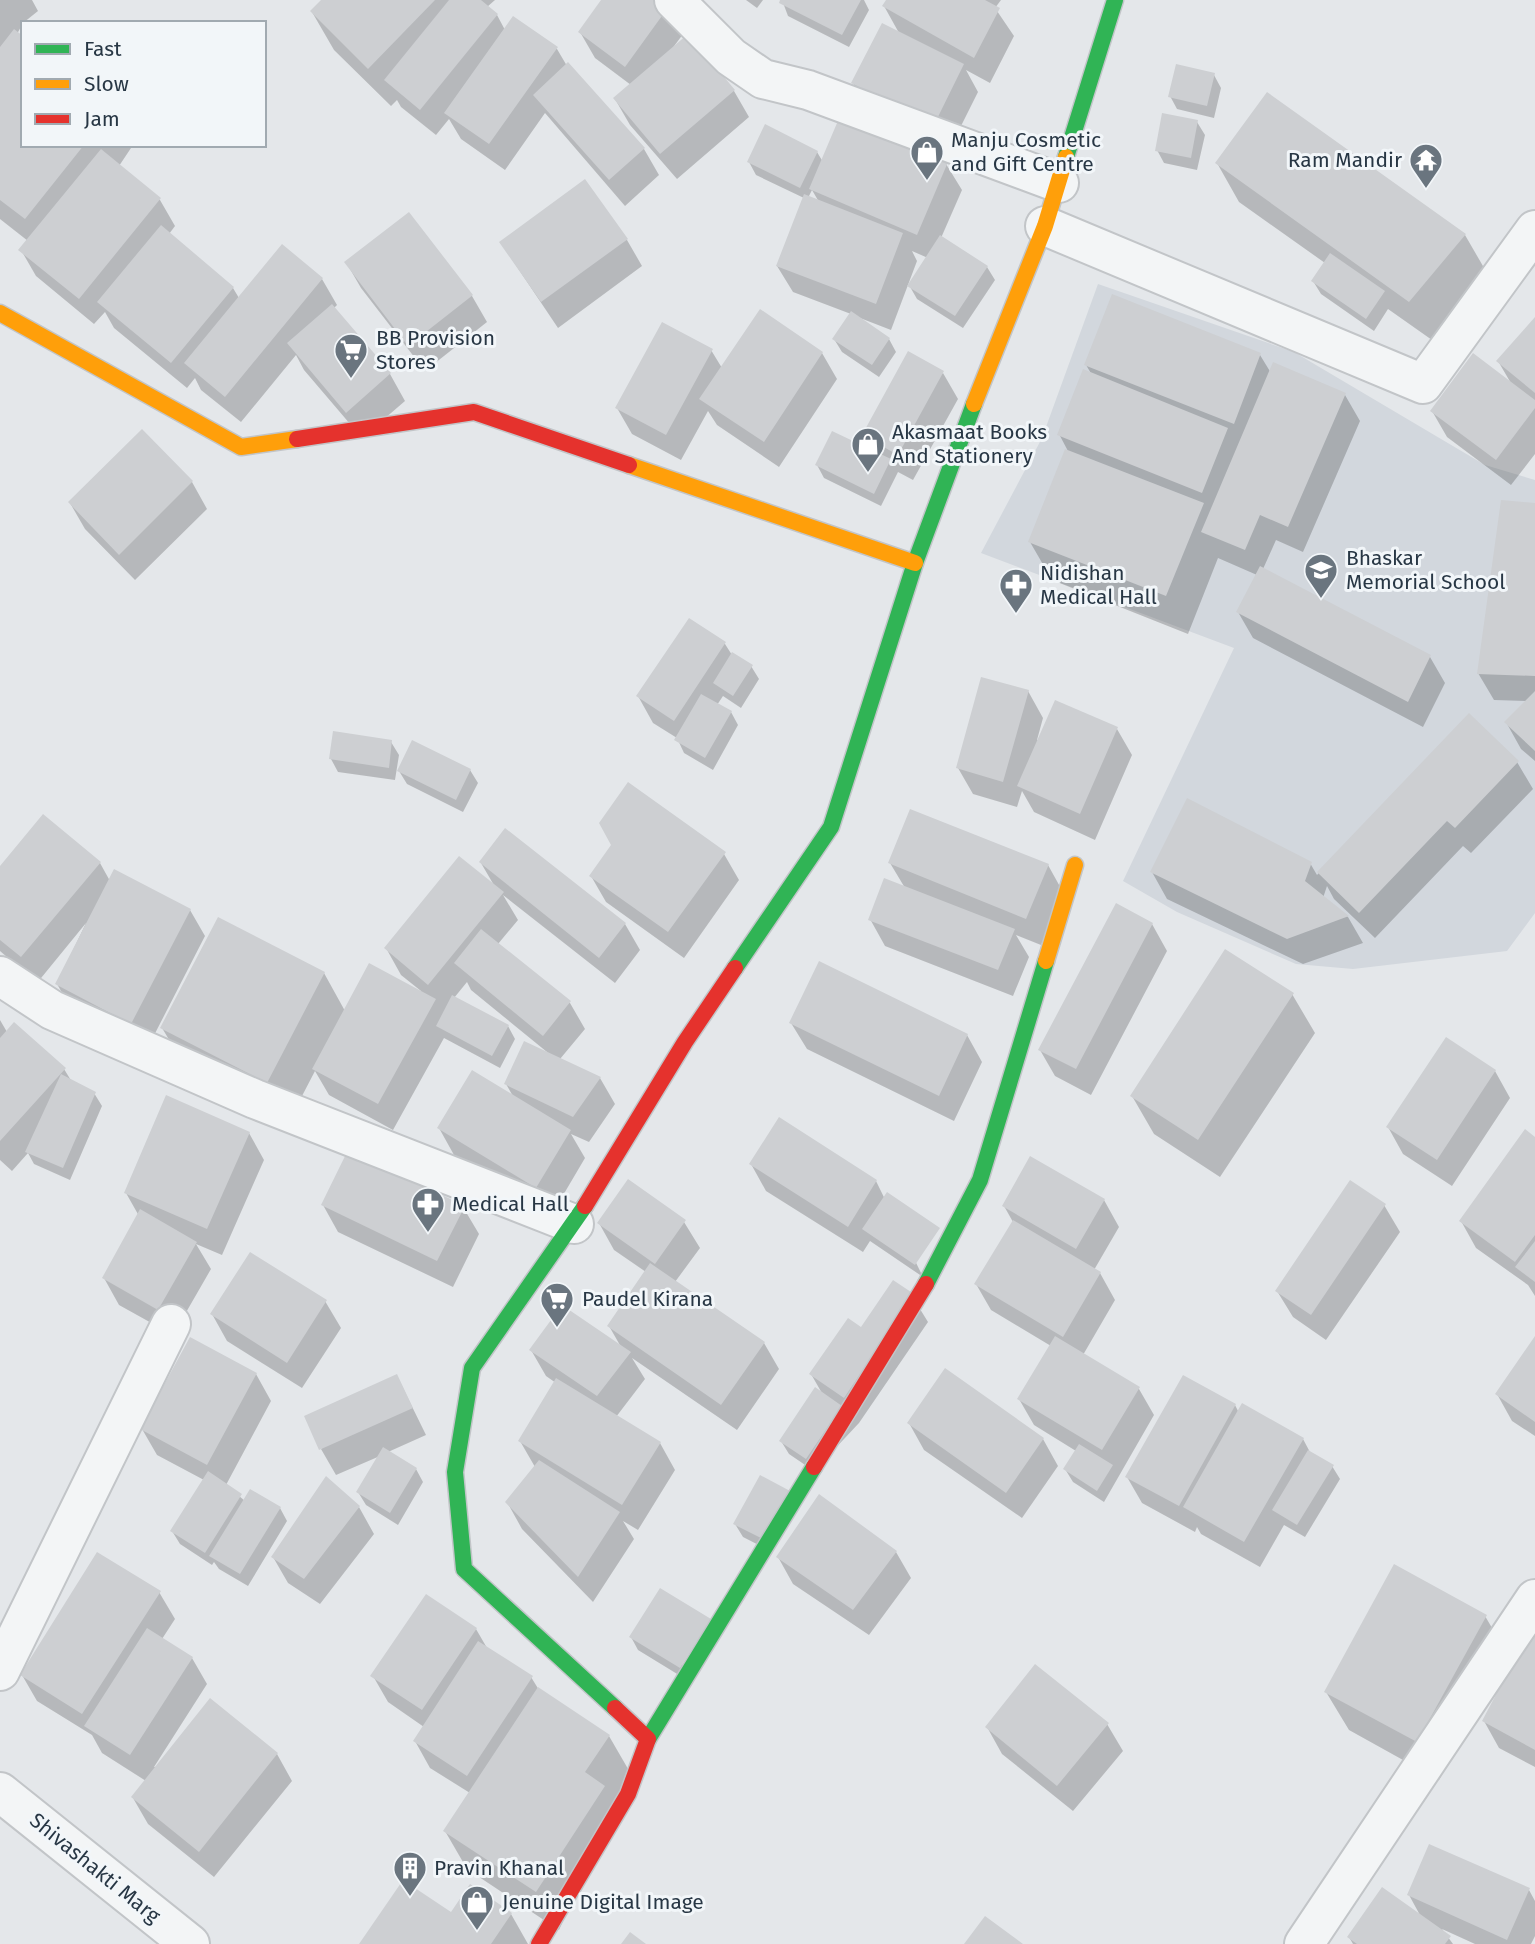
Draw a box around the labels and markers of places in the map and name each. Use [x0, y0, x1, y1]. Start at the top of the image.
place label: Manju Cosmetic and Gift Centre [951, 127, 1101, 177]
shop icon: Manju Cosmetic and Gift Centre [908, 133, 946, 182]
temple icon: Ram Mandir [1407, 141, 1445, 190]
place label: Ram Mandir [1288, 147, 1402, 173]
place label: BB Provision Stores [376, 325, 495, 375]
supermarket icon: BB Provision Stores [332, 331, 370, 380]
place label: Akasmaat Books And Stationery [892, 419, 1047, 469]
shop icon: Akasmaat Books And Stationery [849, 425, 887, 474]
place label: Bhaskar Memorial School [1346, 545, 1505, 595]
school or university icon: Bhaskar Memorial School [1302, 551, 1340, 600]
place label: Nidishan Medical Hall [1040, 560, 1157, 610]
pharmacy icon: Nidishan Medical Hall [997, 566, 1035, 615]
pharmacy icon: Medical Hall [409, 1185, 447, 1234]
place label: Medical Hall [452, 1191, 569, 1217]
supermarket icon: Paudel Kirana [538, 1280, 576, 1329]
place label: Paudel Kirana [582, 1286, 713, 1312]
building icon: Pravin Khanal [391, 1849, 429, 1898]
place label: Pravin Khanal [434, 1855, 564, 1881]
shop icon: Jenuine Digital Image [458, 1883, 496, 1932]
place label: Jenuine Digital Image [502, 1889, 704, 1915]

